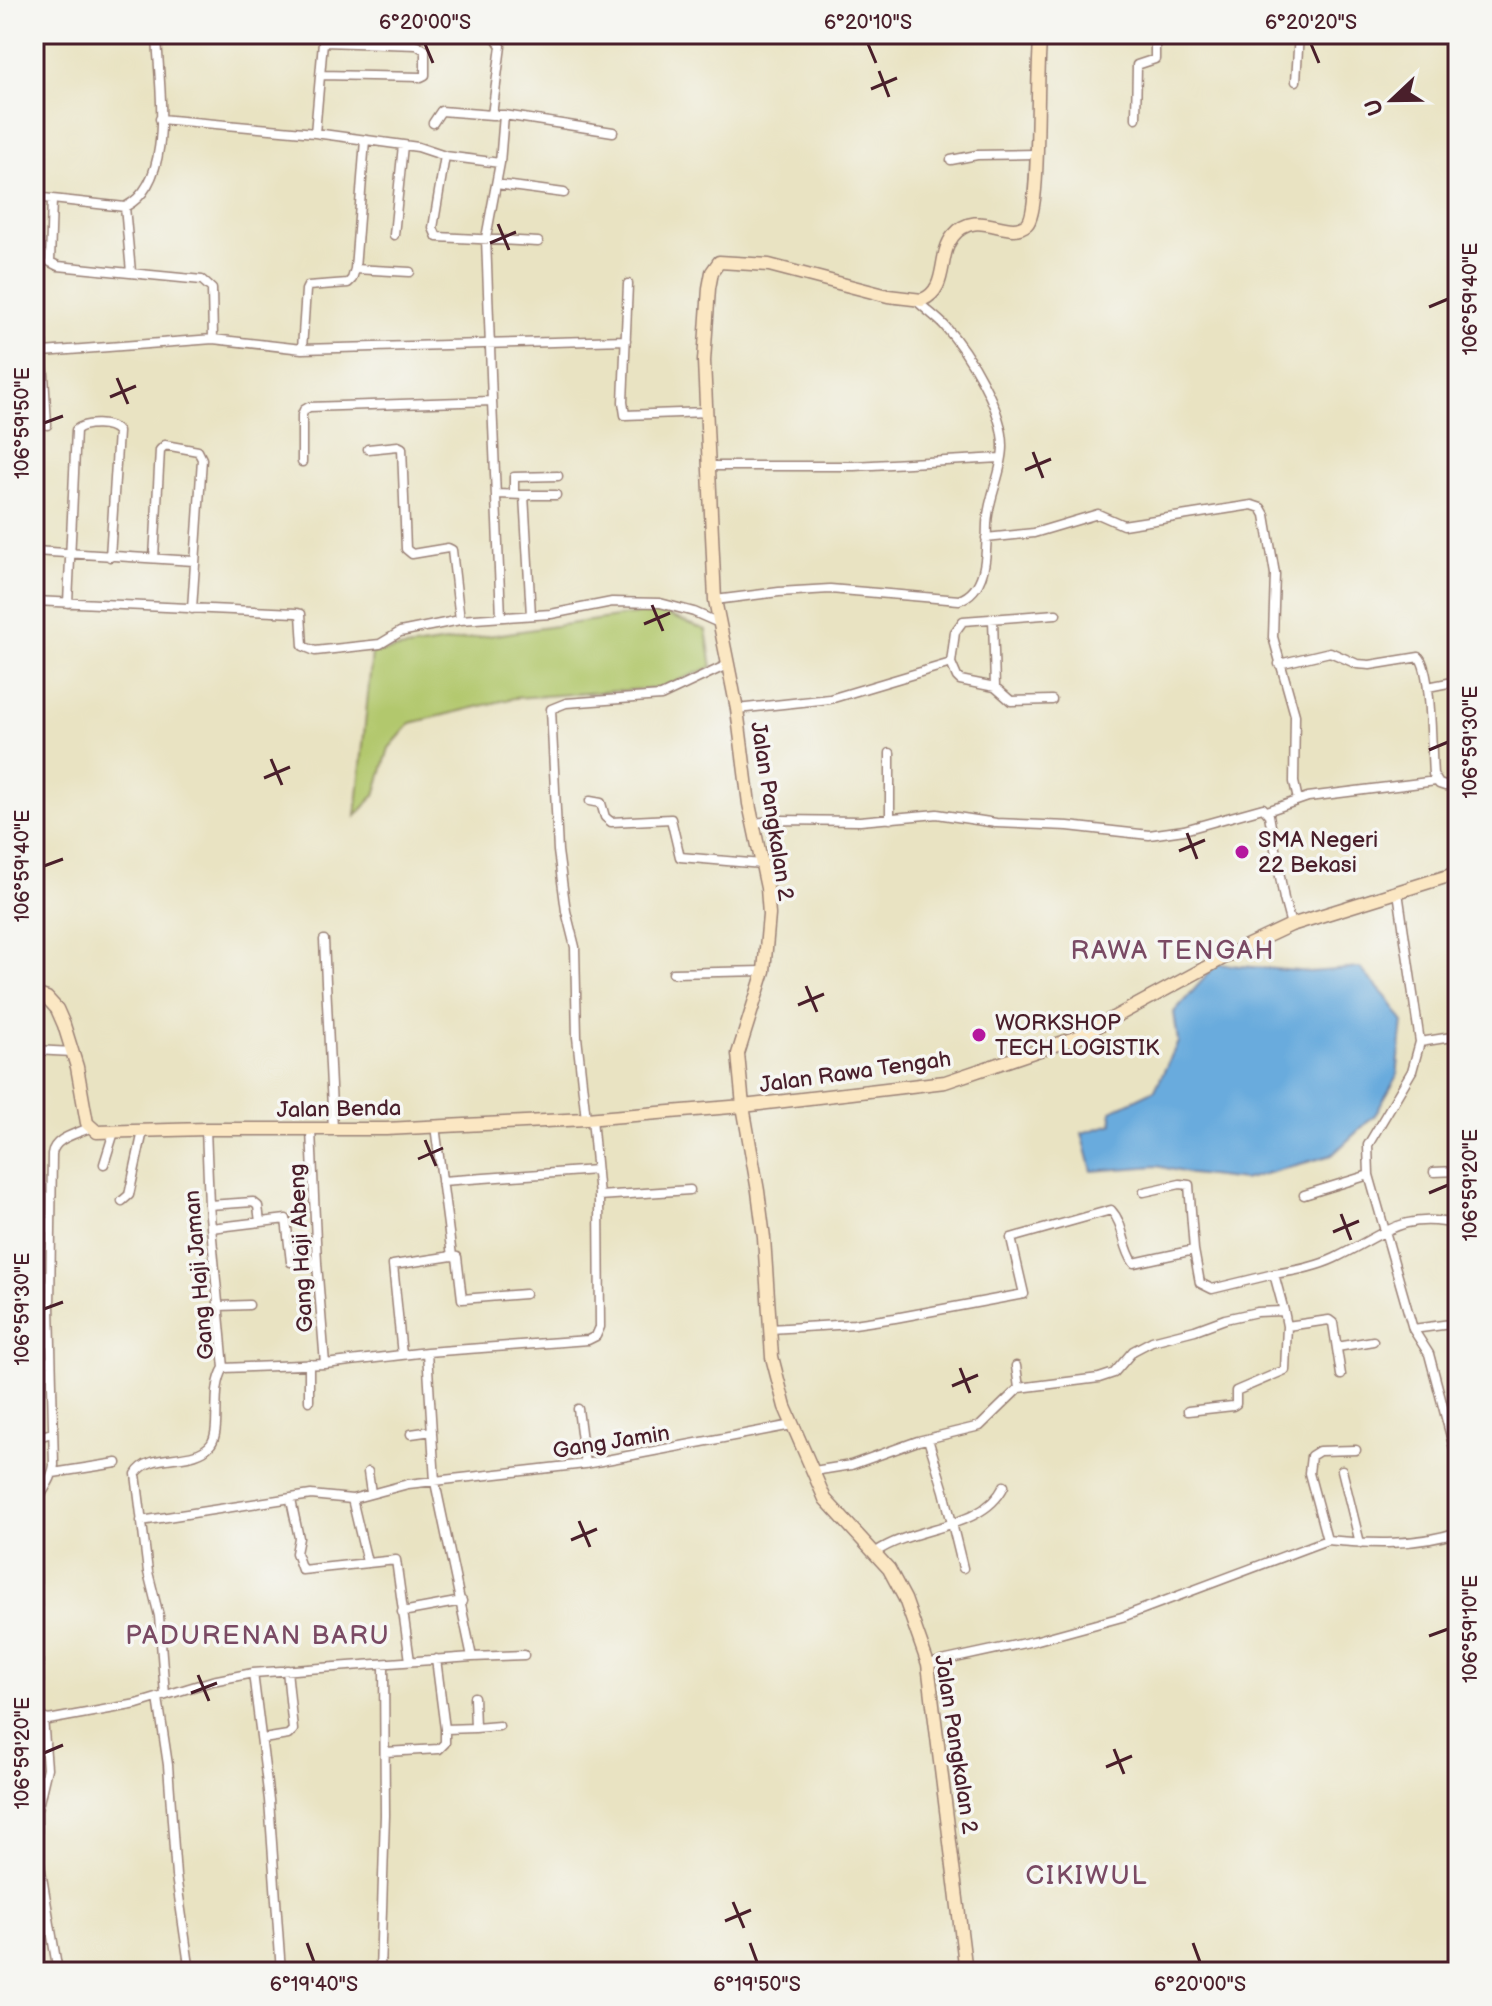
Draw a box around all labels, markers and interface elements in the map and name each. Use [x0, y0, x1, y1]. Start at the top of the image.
text: 6°20'00"S [379, 11, 471, 35]
text: 6°20'10"S [824, 11, 912, 35]
text: 6°20'20"S [1265, 11, 1357, 35]
north arrow [1352, 60, 1432, 140]
text: U [1359, 95, 1390, 119]
text: 106°59'40"E [1459, 243, 1483, 355]
text: 106°59'50"E [11, 367, 35, 479]
text: 106°59'30"E [1459, 686, 1483, 798]
street label: Jalan Pangkalan 2 [744, 720, 799, 903]
text: 106°59'40"E [11, 810, 35, 922]
place label: SMA Negeri 22 Bekasi [1258, 827, 1378, 879]
marker: SMA Negeri 22 Bekasi [1233, 843, 1251, 861]
district label: RAWA TENGAH [1071, 936, 1275, 967]
place label: WORKSHOP TECH LOGISTIK [995, 1010, 1160, 1062]
marker: WORKSHOP TECH LOGISTIK [970, 1026, 988, 1044]
street label: Jalan Rawa Tengah [758, 1046, 953, 1099]
street label: Jalan Benda [276, 1095, 402, 1124]
text: 106°59'20"E [1459, 1129, 1483, 1241]
street label: Gang Haji Abeng [284, 1163, 319, 1333]
street label: Gang Haji Jaman [179, 1189, 220, 1361]
text: 106°59'30"E [11, 1253, 35, 1365]
street label: Gang Jamin [551, 1420, 672, 1465]
text: 106°59'10"E [1459, 1575, 1483, 1683]
district label: PADURENAN BARU [125, 1621, 391, 1652]
street label: Jalan Pangkalan 2 [928, 1653, 983, 1836]
text: 106°59'20"E [11, 1697, 35, 1809]
district label: CIKIWUL [1025, 1861, 1149, 1892]
text: 6°19'40"S [270, 1973, 358, 1997]
text: 6°19'50"S [713, 1973, 801, 1997]
text: 6°20'00"S [1154, 1973, 1246, 1997]

